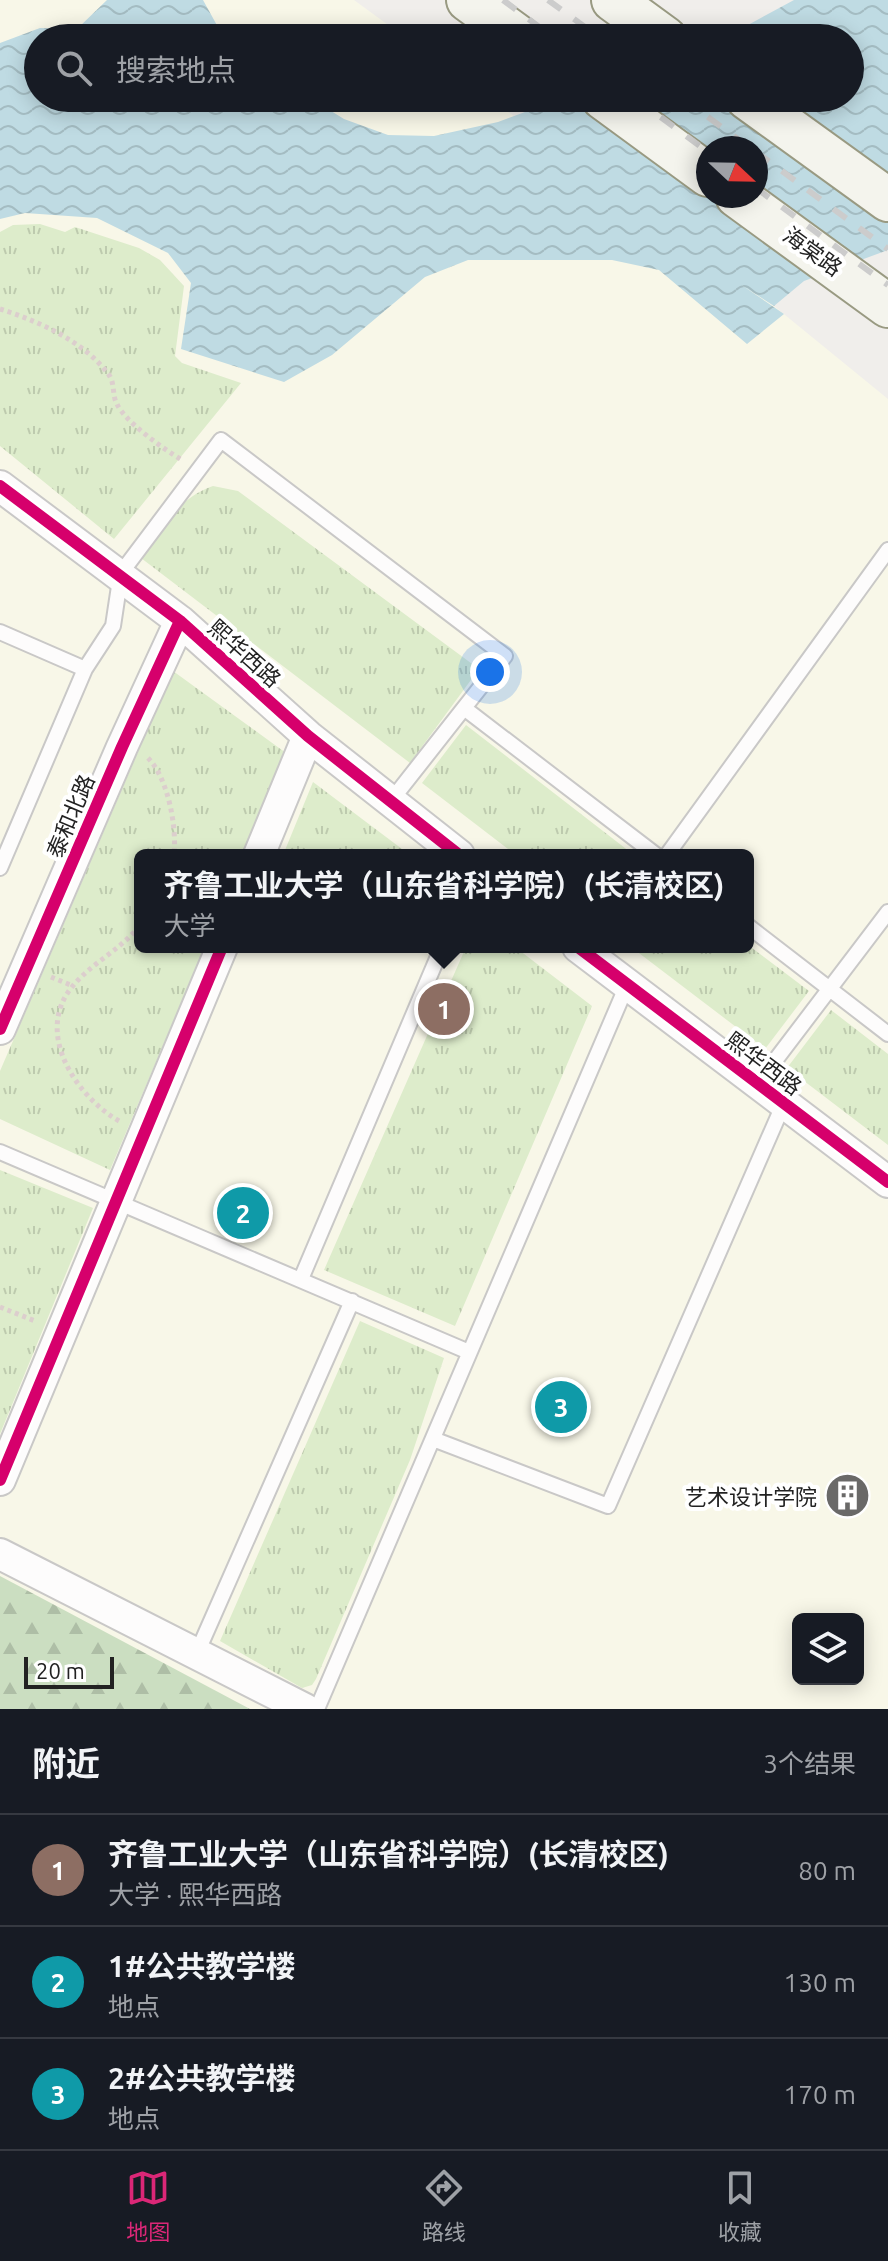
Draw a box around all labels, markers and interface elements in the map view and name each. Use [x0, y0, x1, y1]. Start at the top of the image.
search box [24, 24, 864, 112]
icon: search [52, 46, 96, 90]
text: 搜索地点 [116, 53, 236, 87]
north arrow [696, 136, 768, 208]
street label: 海棠路 [779, 221, 847, 281]
street label: 熙华西路 [204, 614, 286, 692]
your location [470, 652, 510, 692]
street label: 泰和北路 [41, 771, 99, 861]
popup [134, 849, 754, 953]
text: 齐鲁工业大学（山东省科学院）(长清校区) [164, 868, 724, 902]
text: 大学 [164, 911, 216, 940]
pin: 1 [418, 979, 470, 1039]
street label: 熙华西路 [721, 1027, 807, 1099]
pin: 2 [217, 1183, 269, 1243]
pin: 3 [535, 1377, 587, 1437]
building icon: 艺术设计学院 [824, 1472, 872, 1520]
place label: 艺术设计学院 [685, 1484, 817, 1509]
map controls [792, 1613, 864, 1685]
button: layers [792, 1613, 864, 1685]
scale bar [24, 1653, 114, 1689]
text: 20 m [36, 1658, 85, 1683]
text: 附近 [32, 1744, 100, 1782]
text: 3个结果 [763, 1749, 856, 1778]
text: 齐鲁工业大学（山东省科学院）(长清校区) [108, 1837, 669, 1871]
text: 1 [51, 1856, 65, 1885]
text: 80 m [798, 1856, 856, 1885]
text: 大学 · 熙华西路 [108, 1880, 282, 1909]
text: 1#公共教学楼 [108, 1949, 296, 1983]
text: 2 [51, 1968, 65, 1997]
text: 130 m [784, 1968, 856, 1997]
text: 地点 [108, 1992, 160, 2021]
text: 2#公共教学楼 [108, 2061, 296, 2095]
text: 3 [51, 2080, 65, 2109]
text: 170 m [784, 2080, 856, 2109]
text: 地点 [108, 2104, 160, 2133]
tab: 地图 [126, 2166, 170, 2246]
tab: 路线 [422, 2166, 466, 2246]
tab: 收藏 [718, 2166, 762, 2246]

